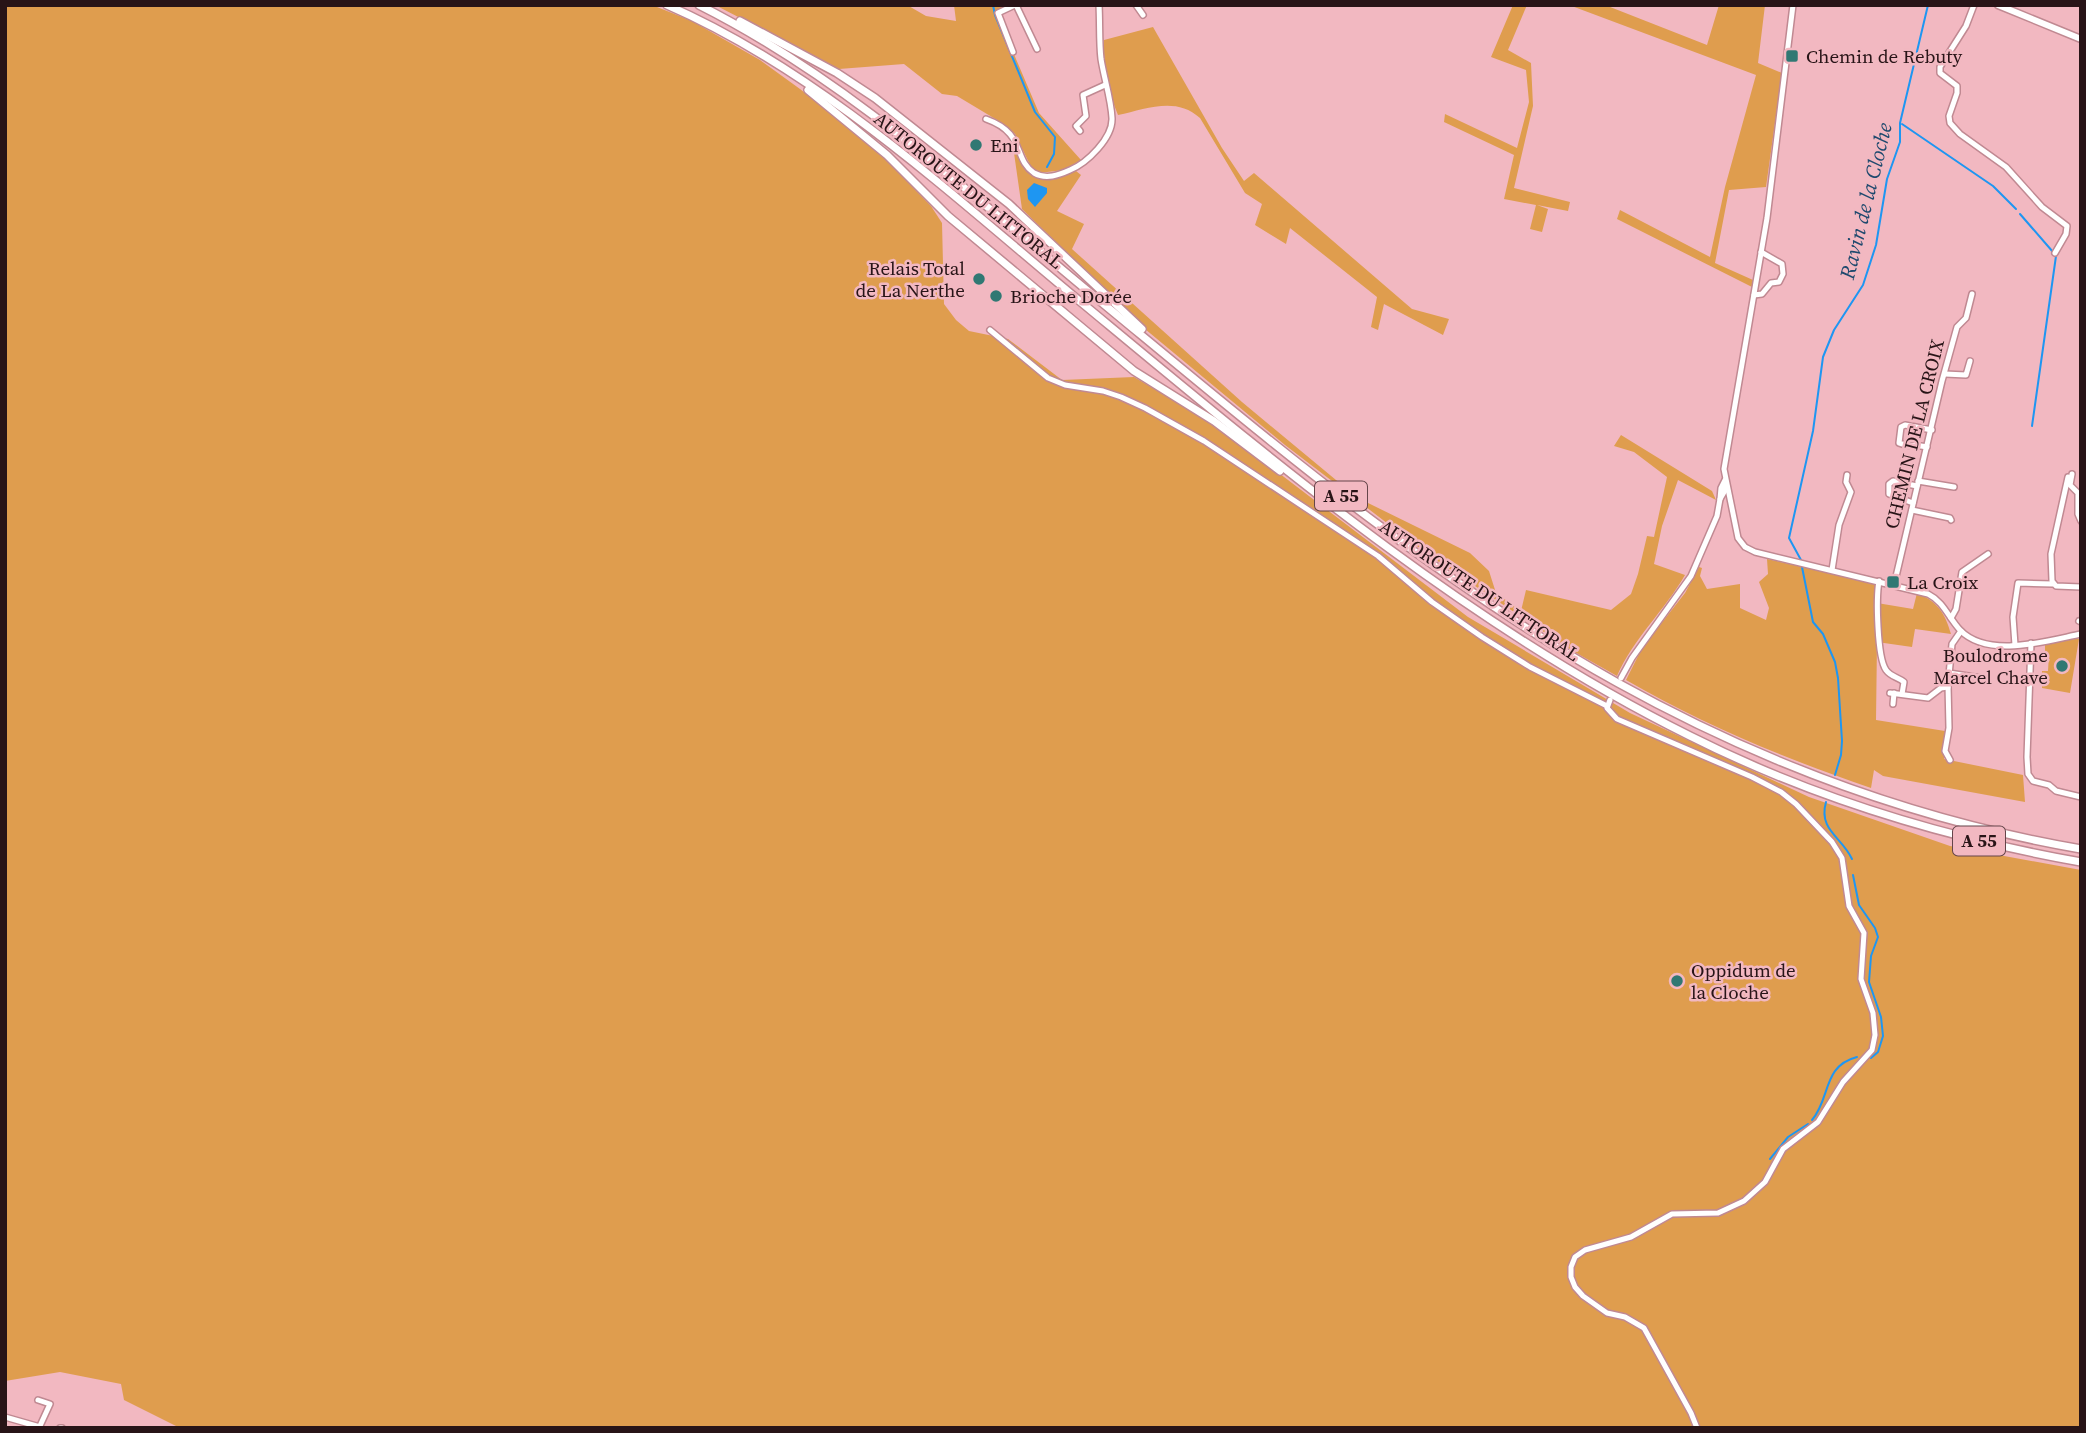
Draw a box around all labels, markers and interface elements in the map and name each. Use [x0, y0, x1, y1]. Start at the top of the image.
place label: Chemin de Rebuty [1806, 43, 1962, 69]
marker: Chemin de Rebuty [1784, 48, 1800, 64]
street label: AUTOROUTE DU LITTORAL [869, 105, 1069, 275]
water label: Ravin de la Cloche [1832, 119, 1899, 283]
place label: Eni [990, 132, 1019, 158]
marker: Eni [968, 137, 984, 153]
place label: Relais Total de La Nerthe [856, 255, 965, 303]
marker: Relais Total de La Nerthe [971, 271, 987, 287]
place label: Brioche Dorée [1010, 283, 1132, 309]
marker: Brioche Dorée [988, 288, 1004, 304]
street label: CHEMIN DE LA CROIX [1878, 336, 1950, 532]
road number: A 55 [1315, 482, 1367, 510]
street label: AUTOROUTE DU LITTORAL [1375, 513, 1585, 667]
place label: La Croix [1907, 569, 1978, 595]
marker: La Croix [1885, 574, 1901, 590]
place label: Boulodrome Marcel Chave [1933, 642, 2048, 690]
marker: Boulodrome Marcel Chave [2054, 658, 2070, 674]
road number: A 55 [1953, 826, 2005, 856]
place label: Oppidum de la Cloche [1691, 957, 1796, 1005]
marker: Oppidum de la Cloche [1669, 973, 1685, 989]

